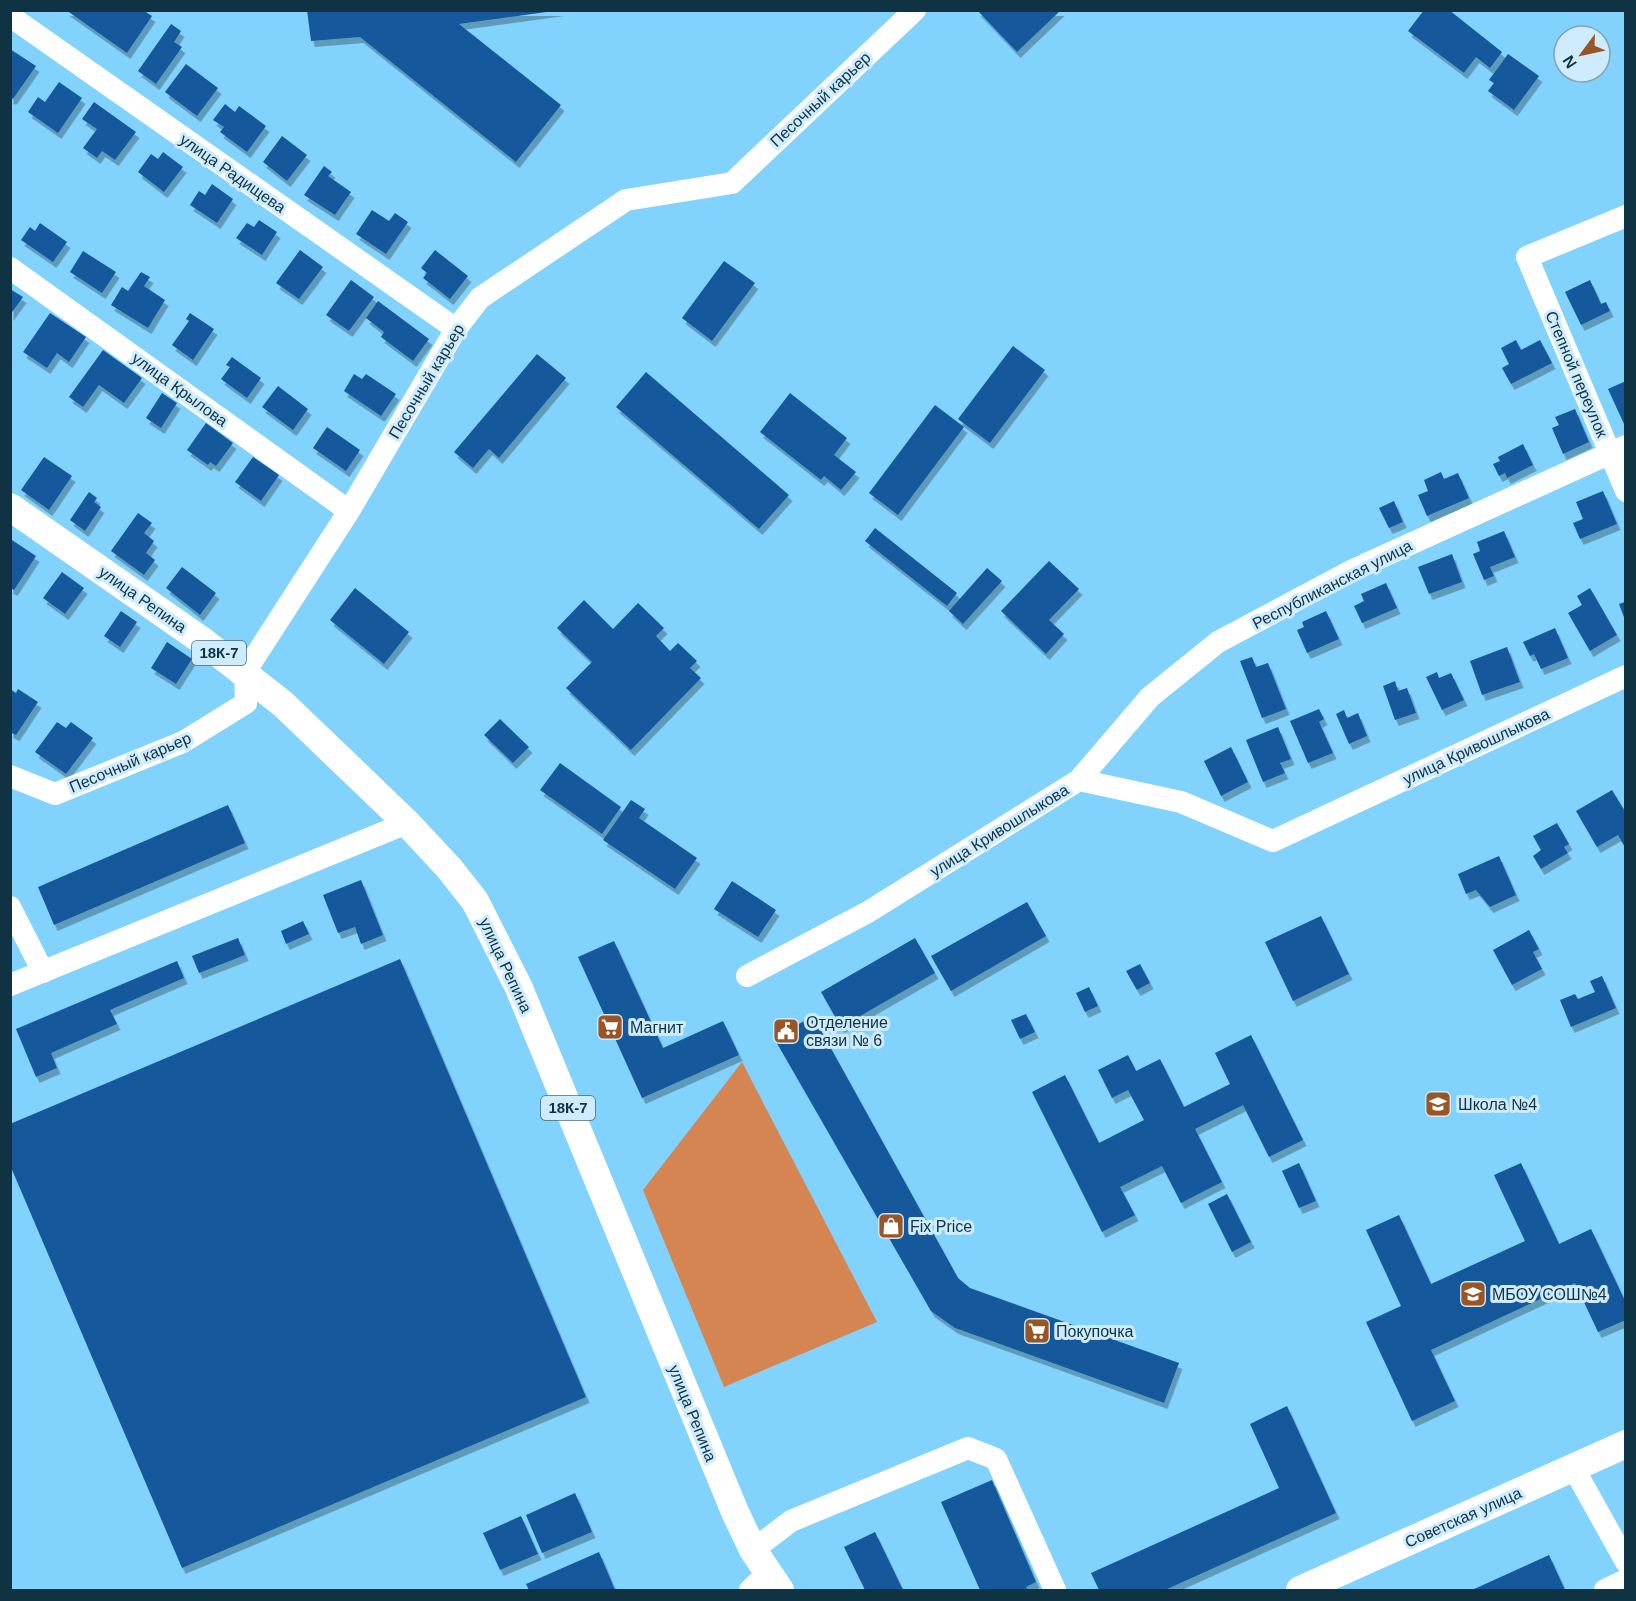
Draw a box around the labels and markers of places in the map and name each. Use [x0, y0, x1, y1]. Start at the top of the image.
supermarket icon: Магнит [595, 1012, 625, 1042]
place label: Отделение связи № 6 [806, 1014, 888, 1049]
public building icon: Отделение связи № 6 [771, 1016, 801, 1046]
place label: Магнит [630, 1019, 684, 1036]
school or university icon: Школа №4 [1423, 1089, 1453, 1119]
place label: Школа №4 [1458, 1096, 1537, 1113]
shop icon: Fix Price [876, 1211, 906, 1241]
place label: Fix Price [910, 1218, 972, 1235]
school or university icon: МБОУ СОШ№4 [1458, 1279, 1488, 1309]
place label: МБОУ СОШ№4 [1492, 1286, 1607, 1303]
supermarket icon: Покупочка [1022, 1316, 1052, 1346]
place label: Покупочка [1056, 1323, 1133, 1340]

